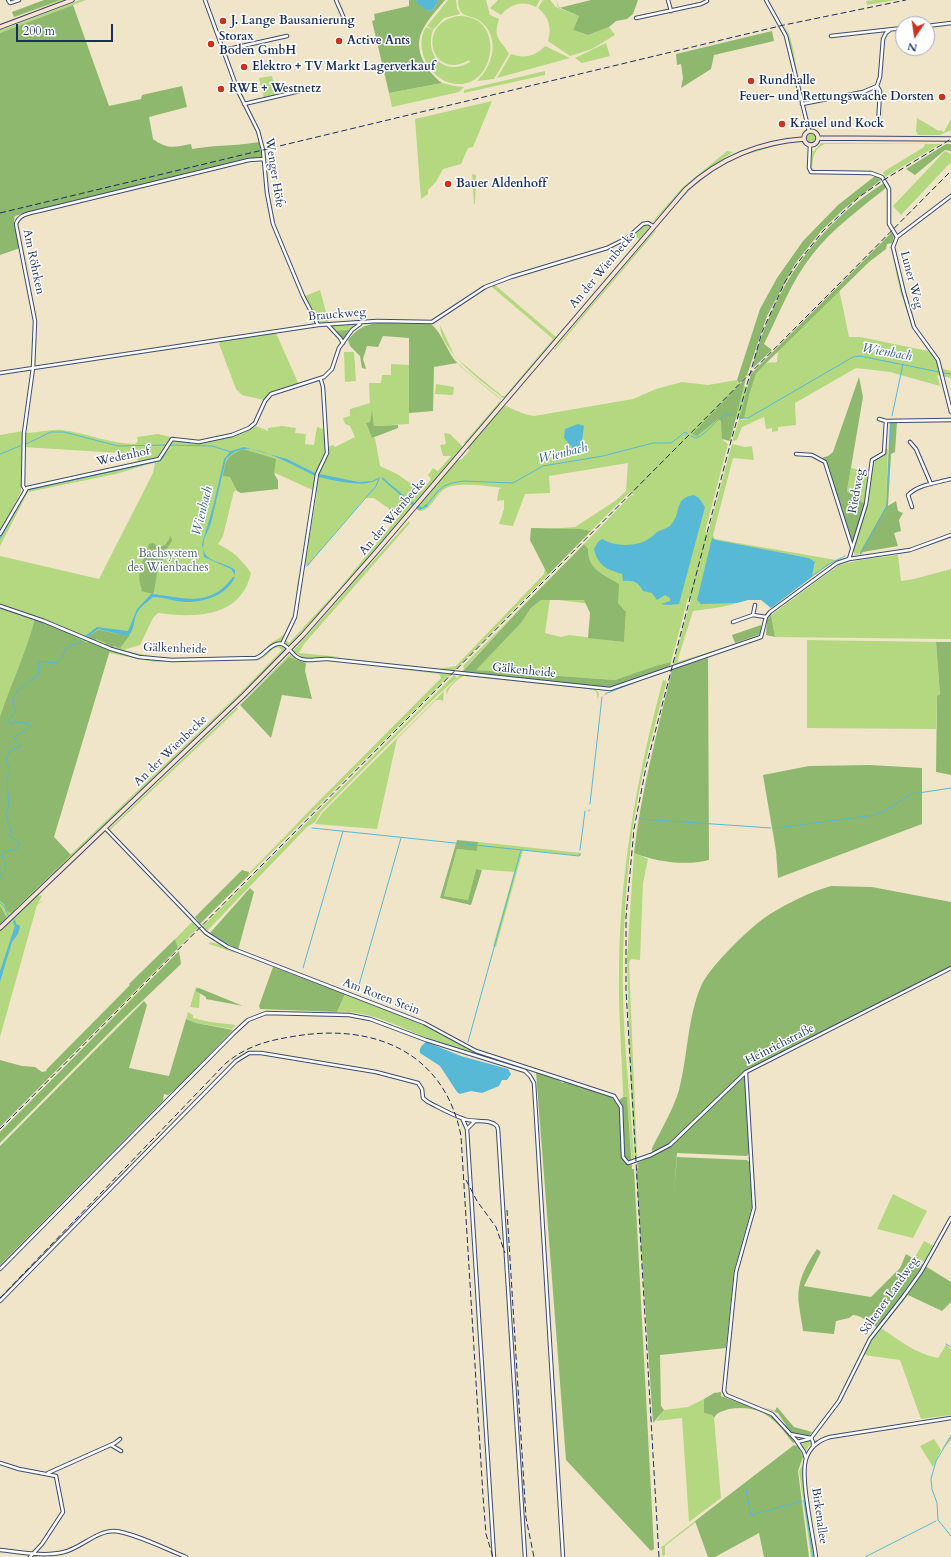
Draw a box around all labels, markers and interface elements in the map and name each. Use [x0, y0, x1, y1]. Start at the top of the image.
place label: J. Lange Bausanierung [231, 14, 355, 28]
scale bar [18, 16, 115, 42]
marker: J. Lange Bausanierung [218, 16, 228, 26]
north arrow [895, 16, 935, 56]
text: 200 m [23, 23, 55, 39]
place label: Storax Boden GmbH [219, 30, 296, 58]
place label: Active Ants [347, 34, 410, 48]
marker: Active Ants [334, 36, 344, 46]
marker: Storax Boden GmbH [206, 39, 216, 49]
text: N [906, 39, 919, 56]
place label: Elektro + TV Markt Lagerverkauf [252, 60, 435, 74]
marker: Elektro + TV Markt Lagerverkauf [239, 62, 249, 72]
place label: Rundhalle [759, 74, 816, 88]
marker: Rundhalle [746, 76, 756, 86]
place label: RWE + Westnetz [229, 82, 321, 96]
marker: RWE + Westnetz [216, 84, 226, 94]
place label: Feuer- und Rettungswache Dorsten [739, 90, 934, 104]
marker: Feuer- und Rettungswache Dorsten [937, 92, 947, 102]
place label: Krauel und Kock [790, 117, 884, 131]
marker: Krauel und Kock [777, 119, 787, 129]
street label: Wenger Höfe [261, 137, 287, 209]
place label: Bauer Aldenhoff [456, 177, 546, 191]
marker: Bauer Aldenhoff [443, 179, 453, 189]
street label: Am Röhrken [19, 228, 47, 296]
street label: An der Wienbecke [567, 229, 639, 311]
street label: Luner Weg [896, 250, 926, 310]
street label: Brauckweg [307, 305, 367, 325]
water label: Wienbach [861, 341, 913, 365]
water label: Wienbach [537, 440, 589, 468]
street label: Wedenhof [95, 444, 151, 470]
street label: Riedweg [846, 467, 868, 515]
street label: An der Wienbecke [357, 476, 429, 558]
water label: Wienbach [189, 485, 217, 537]
park label: Bachsystem des Wienbaches [127, 547, 209, 575]
street label: Gälkenheide [143, 641, 207, 657]
street label: Gälkenheide [492, 661, 556, 681]
street label: An der Wienbecke [131, 712, 211, 790]
street label: Am Roten Stein [340, 976, 422, 1018]
street label: Heinrichstraße [743, 1021, 817, 1069]
street label: Söltener Landweg [858, 1254, 922, 1338]
street label: Birkenallee [808, 1487, 830, 1545]

